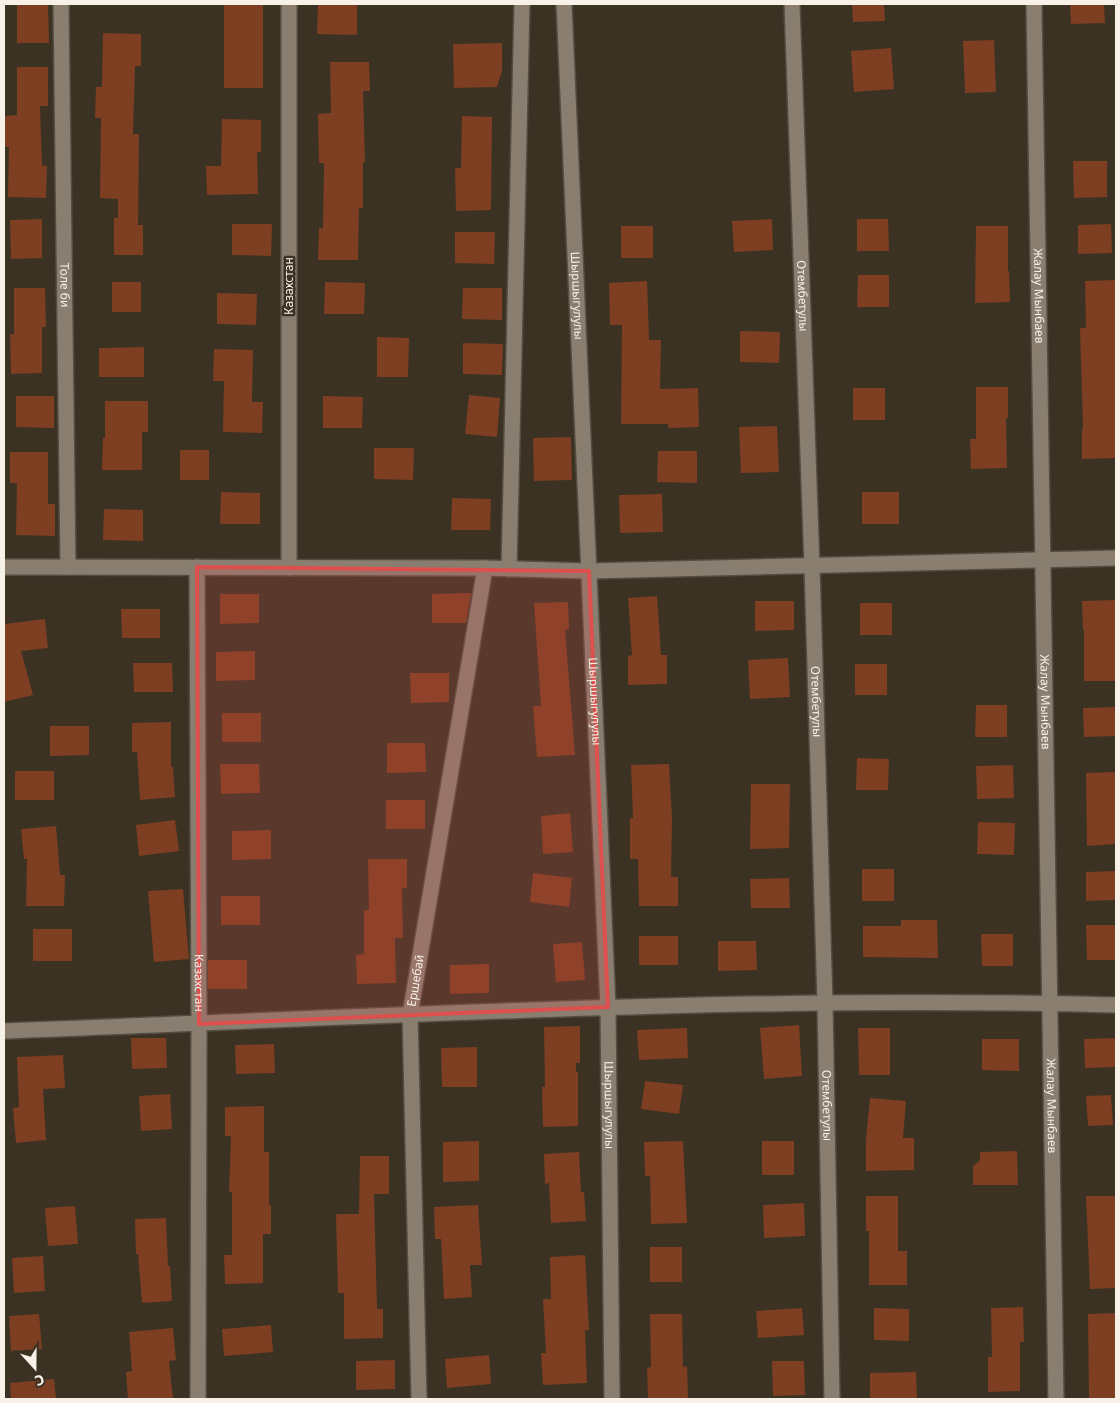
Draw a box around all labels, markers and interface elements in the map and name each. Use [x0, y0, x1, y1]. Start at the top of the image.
street label: Жалау Мынбаев [1030, 248, 1048, 344]
street label: Шыршыгулулы [567, 251, 588, 340]
street label: Казахстан [280, 257, 297, 315]
street label: Отембетулы [793, 260, 813, 332]
street label: Толе би [56, 262, 74, 307]
street label: Жалау Мынбаев [1036, 654, 1055, 750]
street label: Шыршыгулулы [585, 657, 606, 746]
street label: Отембетулы [807, 666, 826, 738]
street label: Ершебай [403, 953, 428, 1008]
street label: Казахстан [191, 954, 208, 1012]
street label: Жалау Мынбаев [1043, 1058, 1061, 1154]
street label: Шыршыгулулы [601, 1061, 618, 1149]
street label: Отембетулы [818, 1070, 836, 1141]
north arrow [10, 1343, 60, 1393]
text: С [32, 1370, 47, 1391]

